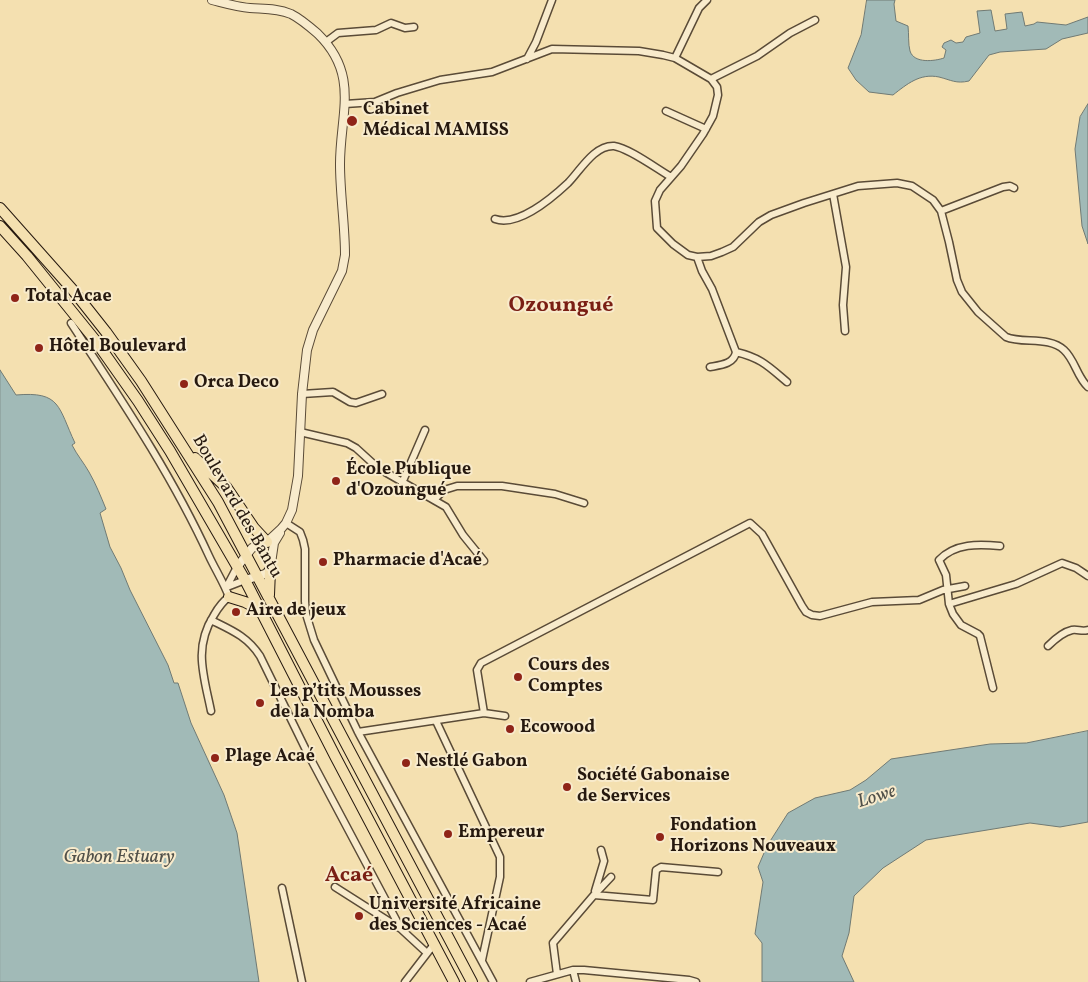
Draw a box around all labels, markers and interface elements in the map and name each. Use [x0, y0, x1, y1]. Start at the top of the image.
place label: Cabinet Médical MAMISS [363, 100, 509, 142]
marker: Cabinet Médical MAMISS [345, 114, 359, 128]
place label: Total Acae [25, 287, 112, 309]
marker: Total Acae [9, 292, 21, 304]
district label: Ozoungué [509, 294, 613, 320]
place label: Hôtel Boulevard [49, 337, 187, 359]
marker: Hôtel Boulevard [33, 342, 45, 354]
place label: Orca Deco [194, 373, 279, 395]
marker: Orca Deco [178, 378, 190, 390]
street label: Boulevard des Bantu [186, 432, 286, 582]
place label: École Publique d'Ozoungué [346, 460, 471, 502]
marker: École Publique d'Ozoungué [330, 475, 342, 487]
place label: Pharmacie d'Acaé [333, 551, 482, 573]
marker: Pharmacie d'Acaé [317, 556, 329, 568]
place label: Aire de jeux [246, 601, 346, 623]
marker: Aire de jeux [230, 606, 242, 618]
place label: Cours des Comptes [528, 656, 610, 699]
marker: Cours des Comptes [512, 671, 524, 683]
place label: Les p’tits Mousses de la Nomba [270, 682, 421, 724]
marker: Les p’tits Mousses de la Nomba [254, 697, 266, 709]
place label: Ecowood [520, 718, 595, 740]
marker: Ecowood [504, 723, 516, 735]
place label: Plage Acaé [225, 747, 315, 769]
marker: Plage Acaé [209, 752, 221, 764]
place label: Nestlé Gabon [416, 752, 528, 774]
marker: Nestlé Gabon [400, 757, 412, 769]
place label: Société Gabonaise de Services [577, 766, 730, 809]
marker: Société Gabonaise de Services [561, 781, 573, 793]
water label: Lowe [855, 781, 899, 815]
place label: Fondation Horizons Nouveaux [670, 816, 836, 859]
place label: Empereur [458, 823, 544, 845]
marker: Empereur [442, 828, 454, 840]
marker: Fondation Horizons Nouveaux [654, 831, 666, 843]
water label: Gabon Estuary [63, 848, 175, 870]
district label: Acaé [325, 864, 373, 890]
place label: Université Africaine des Sciences - Acaé [369, 895, 541, 938]
marker: Université Africaine des Sciences - Acaé [353, 910, 365, 922]

